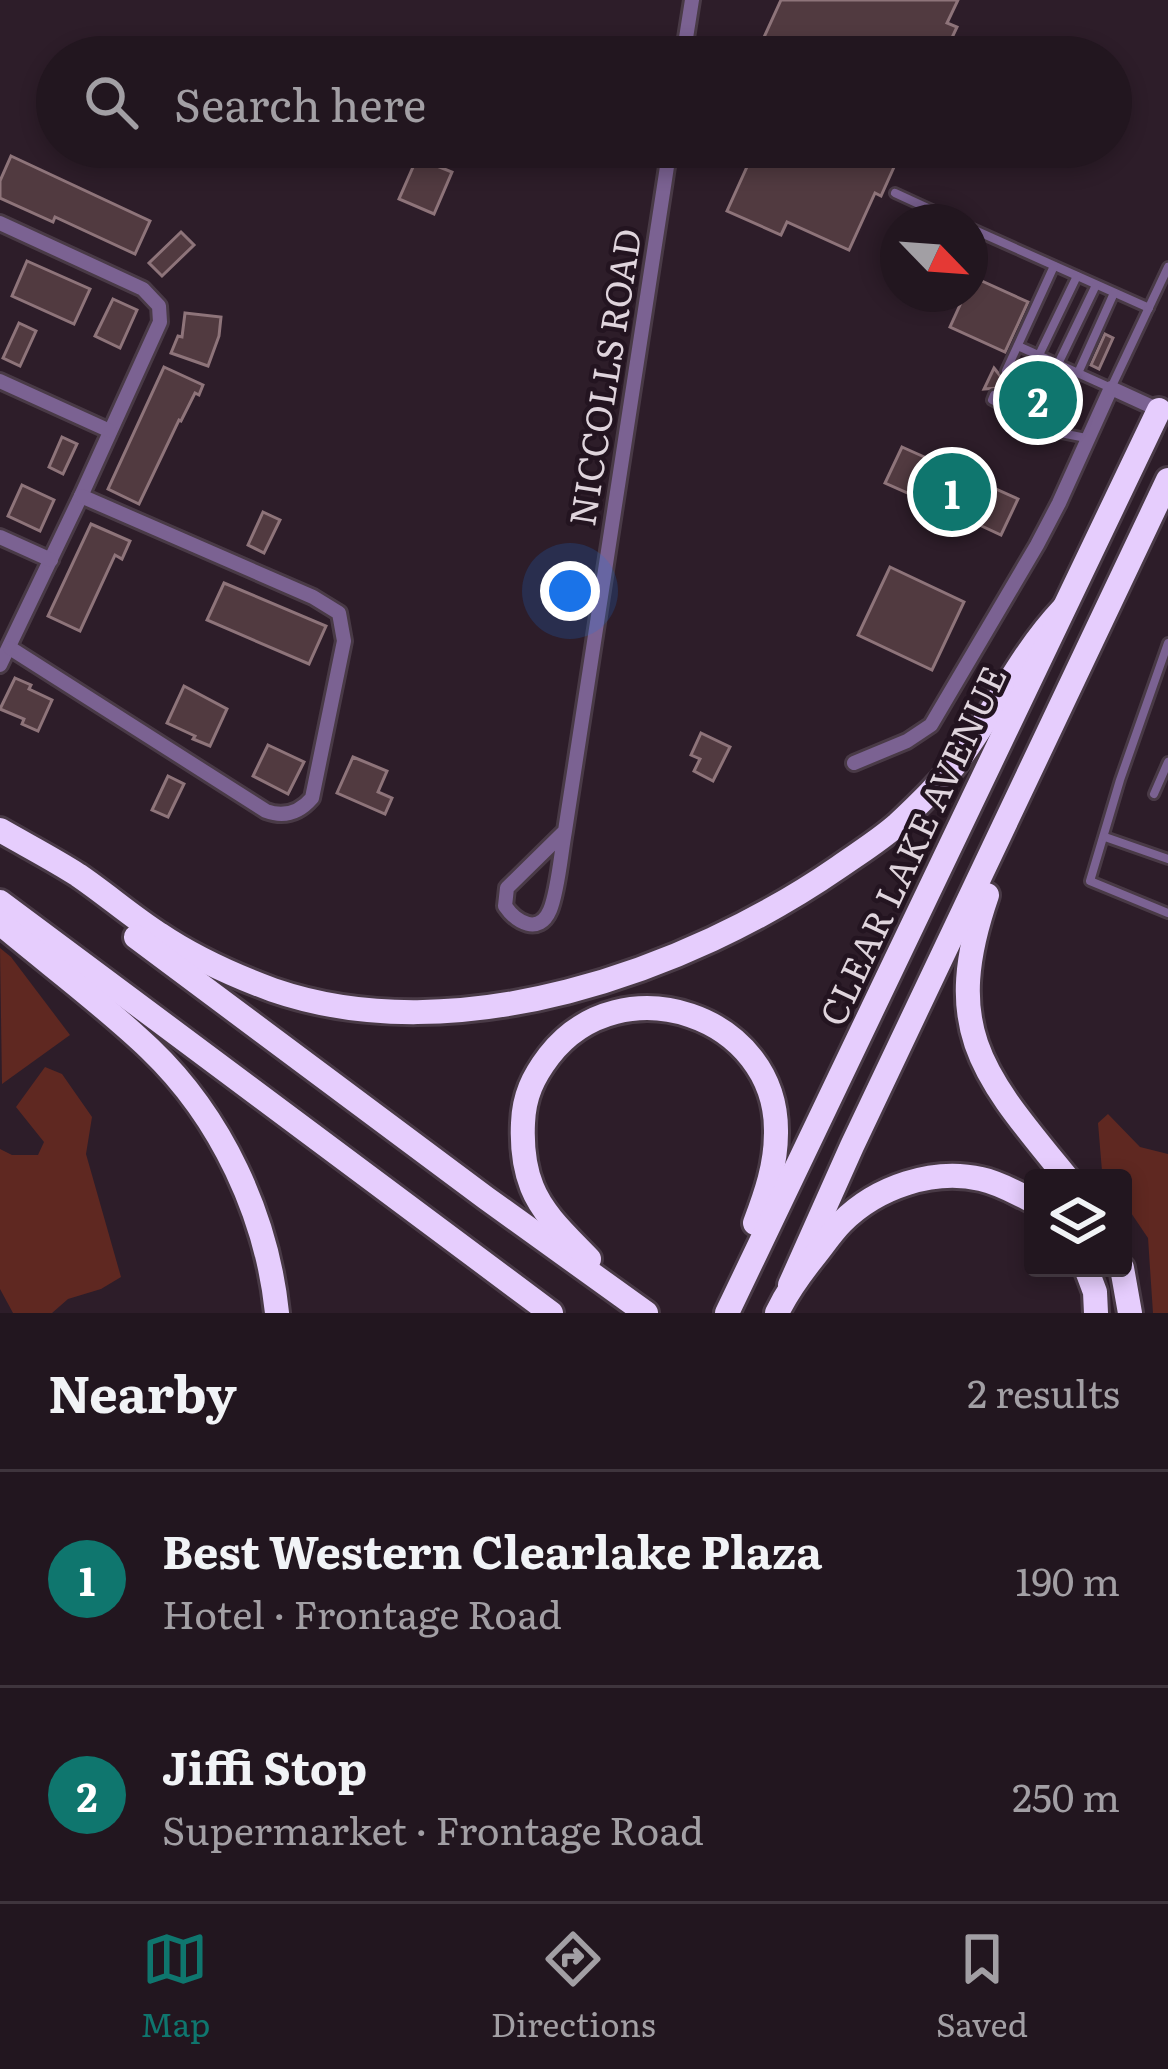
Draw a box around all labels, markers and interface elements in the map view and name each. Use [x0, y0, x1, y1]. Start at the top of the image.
search box [36, 36, 1132, 168]
icon: search [78, 69, 144, 135]
text: Search here [174, 69, 426, 136]
north arrow [880, 204, 988, 312]
street label: NICCOLLS ROAD [553, 225, 653, 529]
pin: 2 [999, 355, 1077, 445]
pin: 1 [913, 447, 991, 537]
your location [540, 561, 600, 621]
street label: CLEAR LAKE AVENUE [804, 656, 1018, 1034]
map controls [1024, 1169, 1132, 1277]
button: layers [1024, 1169, 1132, 1277]
text: Nearby [48, 1353, 237, 1429]
text: 2 results [967, 1362, 1120, 1420]
text: Best Western Clearlake Plaza [162, 1516, 822, 1583]
text: 1 [79, 1550, 95, 1608]
text: 190 m [1016, 1550, 1120, 1608]
text: Hotel · Frontage Road [162, 1583, 562, 1641]
text: Jiffi Stop [162, 1732, 367, 1799]
text: 2 [77, 1766, 97, 1824]
text: 250 m [1012, 1766, 1120, 1824]
text: Supermarket · Frontage Road [162, 1799, 704, 1857]
tab: Map [140, 1926, 210, 2047]
tab: Directions [491, 1926, 656, 2047]
tab: Saved [936, 1926, 1028, 2047]

